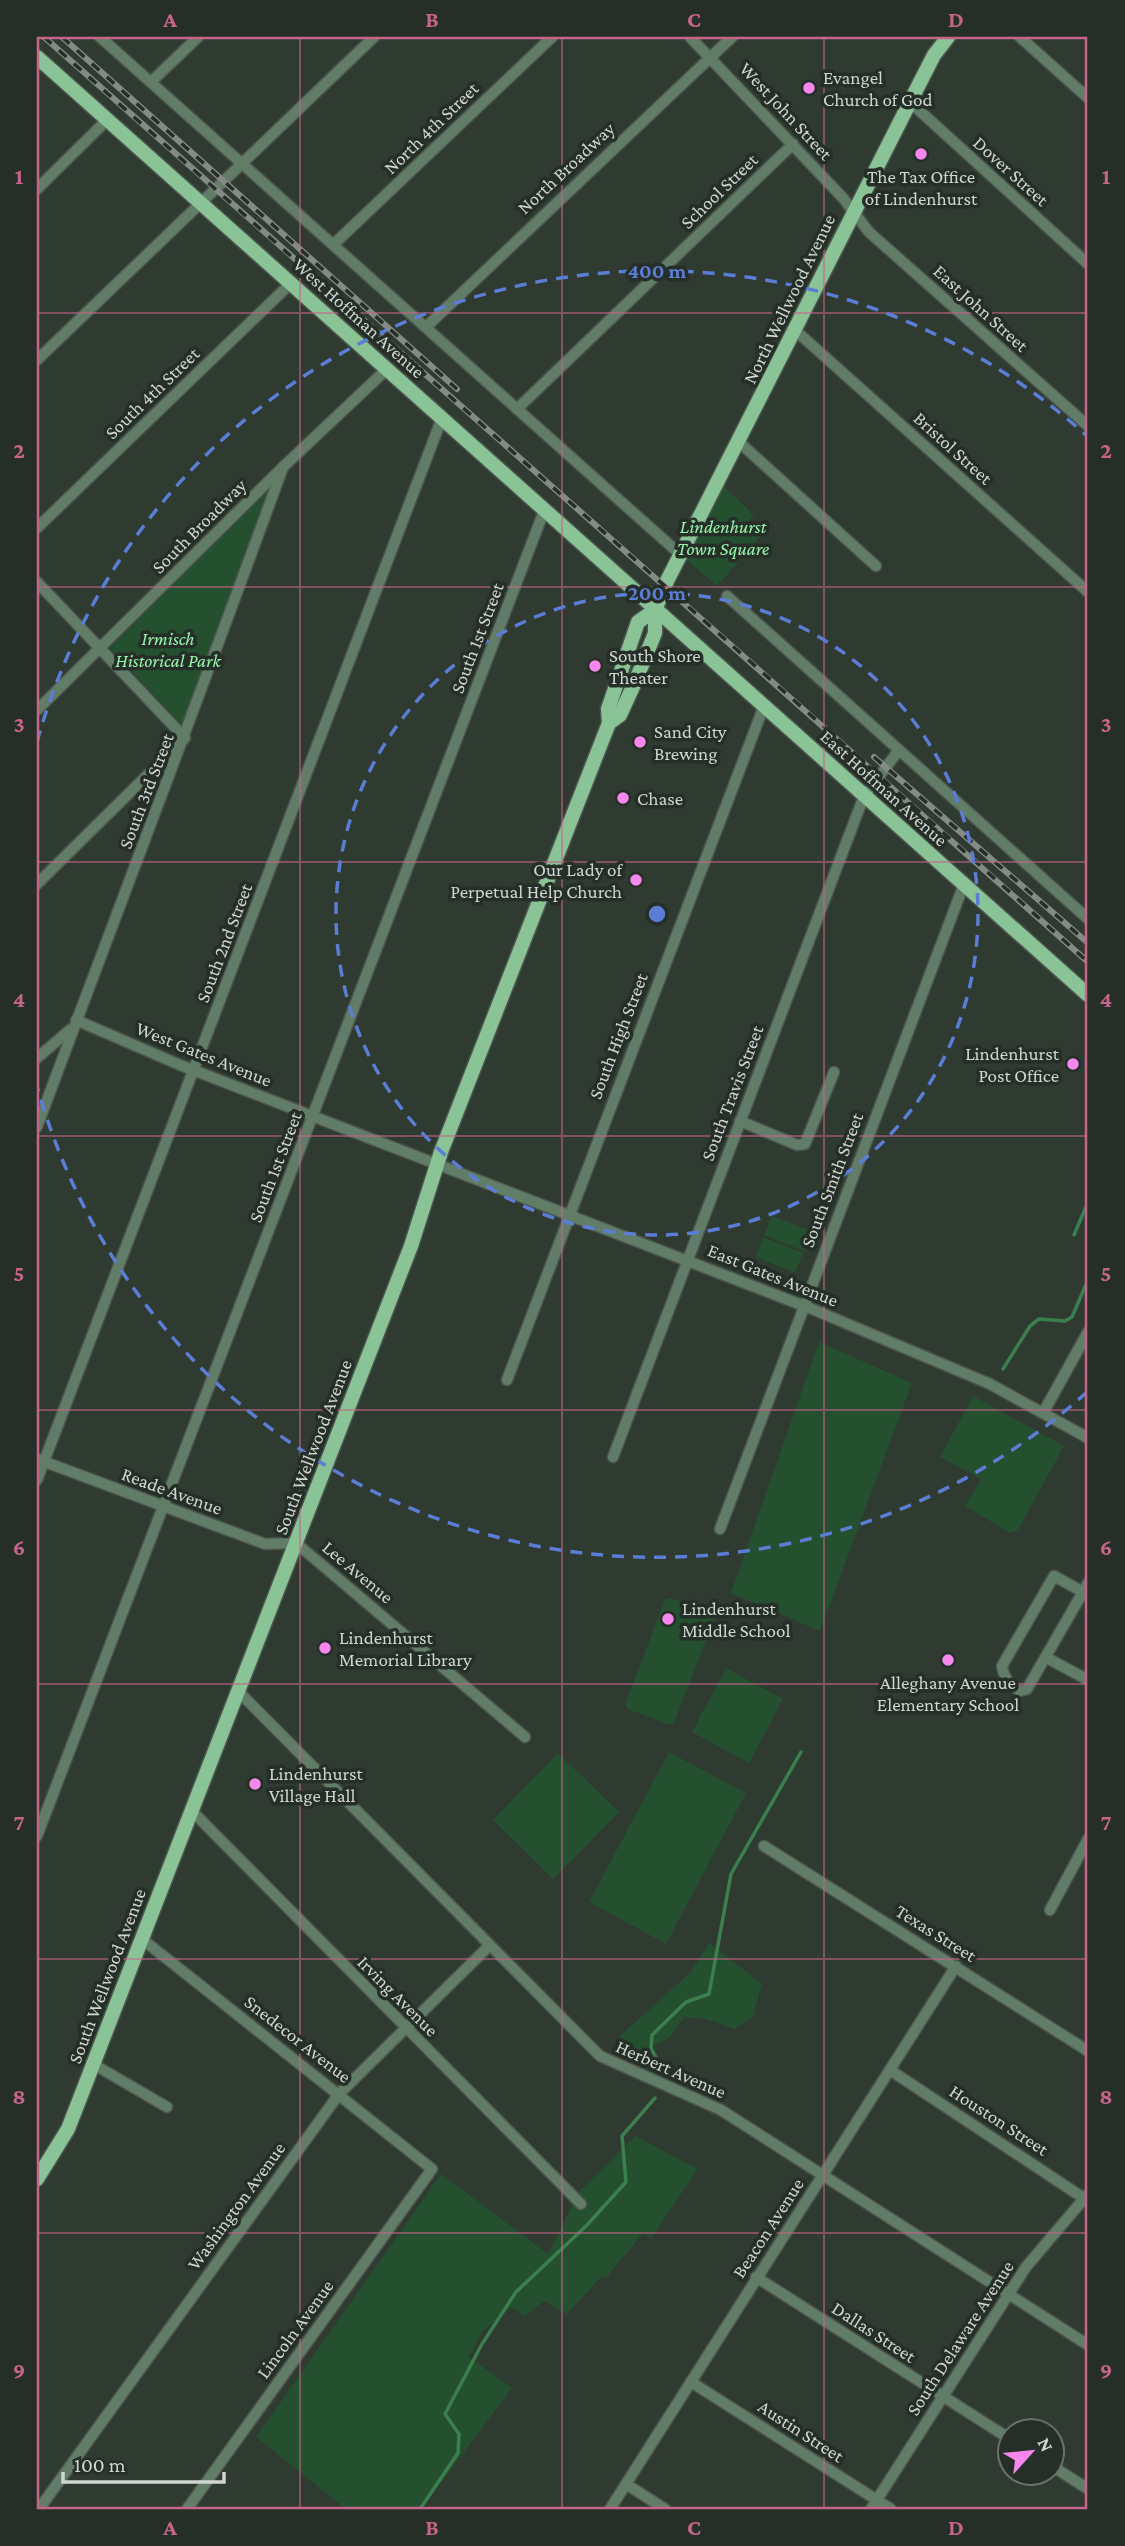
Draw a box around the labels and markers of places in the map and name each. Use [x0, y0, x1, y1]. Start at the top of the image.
place label: Evangel Church of God [823, 67, 932, 110]
marker: Evangel Church of God [801, 80, 817, 96]
marker: The Tax Office of Lindenhurst [913, 146, 929, 162]
place label: The Tax Office of Lindenhurst [865, 166, 978, 209]
place label: South Shore Theater [609, 645, 701, 688]
marker: South Shore Theater [587, 658, 603, 674]
place label: Sand City Brewing [654, 721, 727, 764]
marker: Sand City Brewing [632, 734, 648, 750]
place label: Chase [637, 788, 683, 809]
marker: Chase [615, 790, 631, 806]
place label: Our Lady of Perpetual Help Church [451, 859, 623, 902]
marker: Our Lady of Perpetual Help Church [628, 872, 644, 888]
centre of rings [645, 902, 669, 926]
place label: Lindenhurst Post Office [965, 1043, 1060, 1086]
marker: Lindenhurst Post Office [1065, 1056, 1081, 1072]
place label: Lindenhurst Middle School [682, 1598, 790, 1641]
marker: Lindenhurst Middle School [660, 1611, 676, 1627]
place label: Lindenhurst Memorial Library [339, 1627, 472, 1670]
marker: Lindenhurst Memorial Library [317, 1640, 333, 1656]
marker: Alleghany Avenue Elementary School [940, 1652, 956, 1668]
place label: Alleghany Avenue Elementary School [877, 1672, 1019, 1715]
place label: Lindenhurst Village Hall [269, 1763, 364, 1806]
marker: Lindenhurst Village Hall [247, 1776, 263, 1792]

